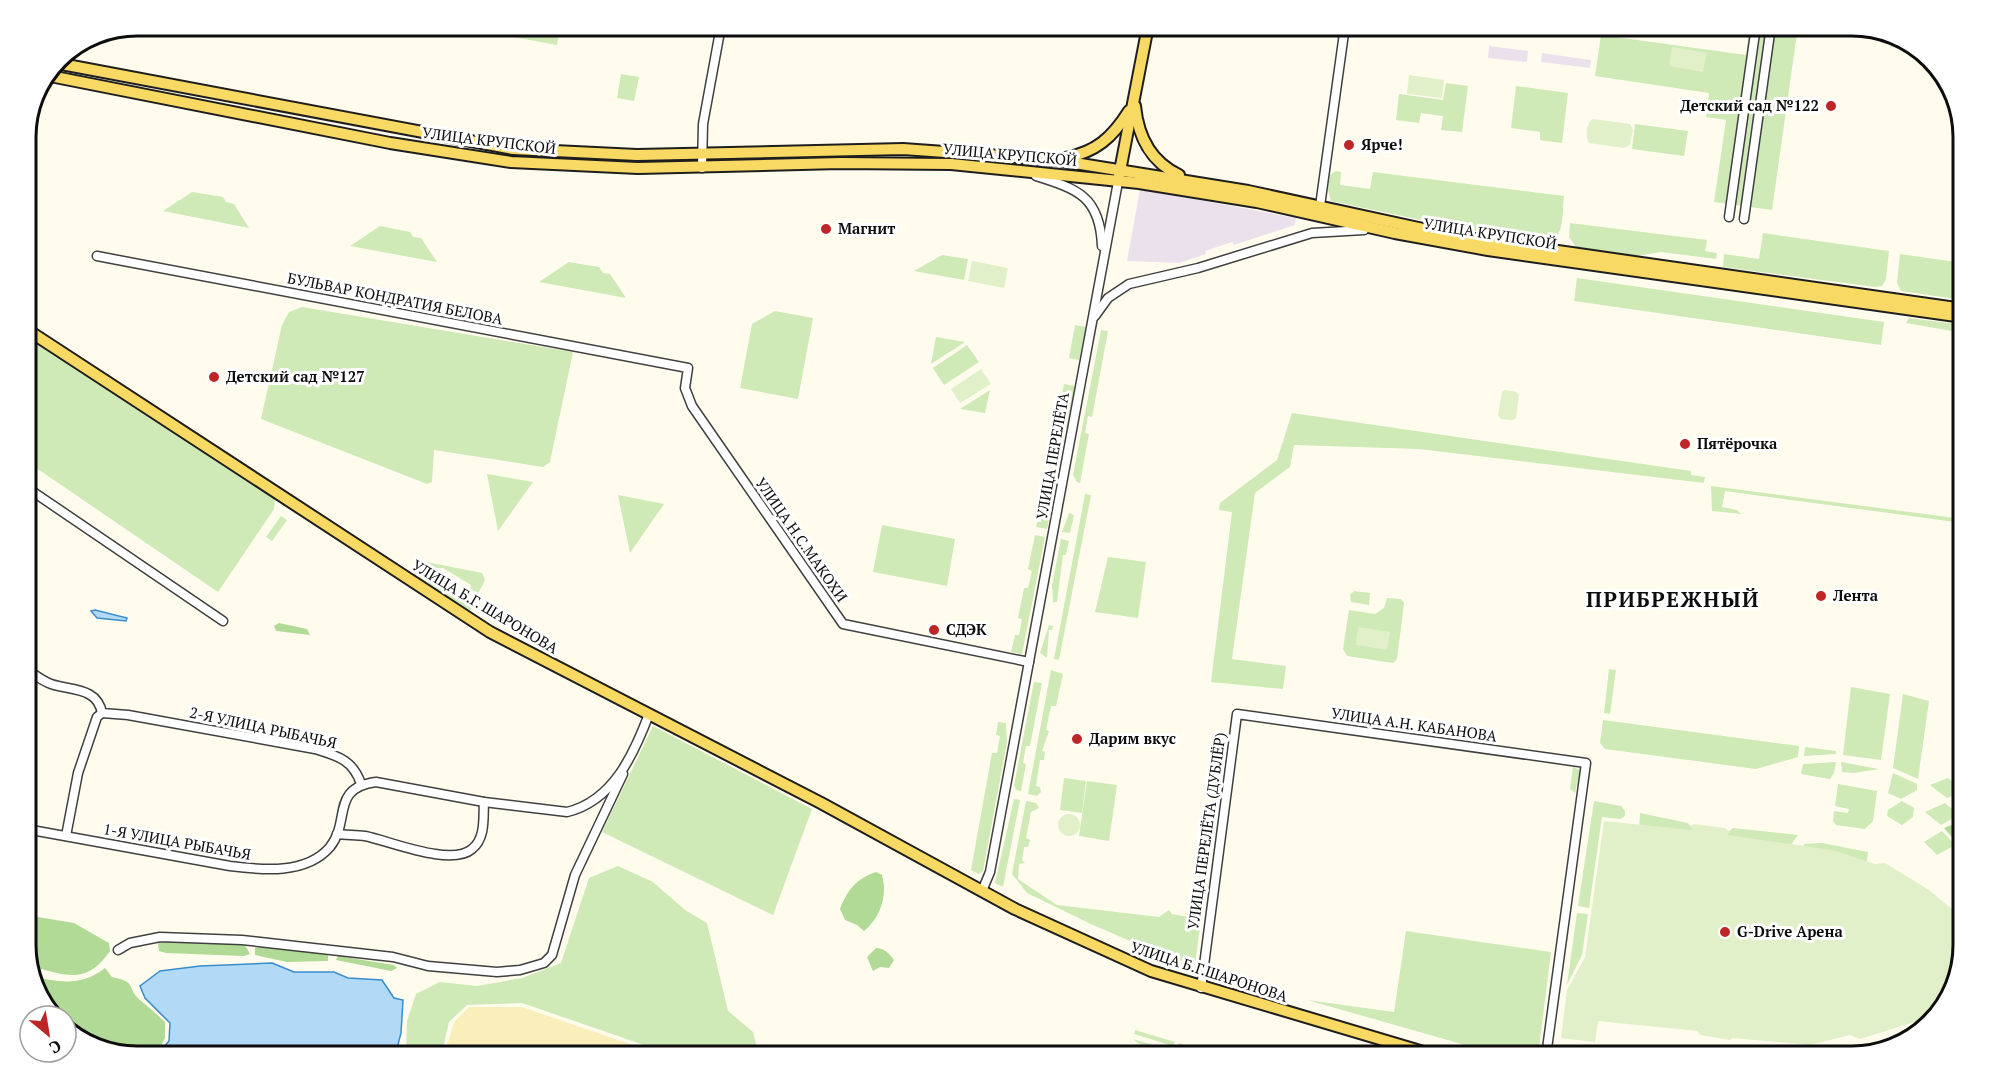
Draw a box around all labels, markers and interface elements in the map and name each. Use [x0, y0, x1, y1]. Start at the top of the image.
place label: Детский сад №122 [1680, 95, 1819, 115]
marker: Детский сад №122 [1824, 99, 1838, 113]
street label: УЛИЦА КРУПСКОЙ [421, 122, 557, 158]
place label: Ярче! [1361, 134, 1403, 154]
street label: УЛИЦА КРУПСКОЙ [942, 138, 1078, 170]
marker: Ярче! [1342, 138, 1356, 152]
street label: УЛИЦА КРУПСКОЙ [1422, 213, 1558, 253]
place label: Магнит [838, 218, 895, 238]
marker: Магнит [819, 222, 833, 236]
street label: БУЛЬВАР КОНДРАТИЯ БЕЛОВА [286, 267, 505, 329]
place label: Детский сад №127 [226, 366, 365, 386]
marker: Детский сад №127 [207, 370, 221, 384]
street label: УЛИЦА ПЕРЕЛЁТА [1031, 390, 1073, 521]
place label: Пятёрочка [1697, 433, 1778, 453]
marker: Пятёрочка [1678, 437, 1692, 451]
street label: УЛИЦА Н.С.МАКОХИ [751, 473, 852, 606]
street label: УЛИЦА Б.Г. ШАРОНОВА [409, 555, 563, 658]
district label: ПРИБРЕЖНЫЙ [1586, 585, 1760, 613]
place label: Лента [1832, 585, 1879, 605]
marker: Лента [1814, 589, 1828, 603]
place label: СДЭК [946, 619, 987, 639]
marker: СДЭК [927, 623, 941, 637]
street label: 2-Я УЛИЦА РЫБАЧЬЯ [188, 702, 339, 752]
street label: УЛИЦА А.Н. КАБАНОВА [1330, 702, 1499, 746]
place label: Дарим вкус [1089, 728, 1176, 748]
street label: УЛИЦА ПЕРЕЛЁТА (ДУБЛЁР) [1182, 731, 1230, 931]
marker: Дарим вкус [1070, 732, 1084, 746]
street label: 1-Я УЛИЦА РЫБАЧЬЯ [102, 818, 253, 864]
place label: G-Drive Арена [1737, 921, 1843, 941]
marker: G-Drive Арена [1718, 925, 1732, 939]
street label: УЛИЦА Б.Г.ШАРОНОВА [1128, 936, 1291, 1006]
north arrow [18, 1004, 78, 1064]
text: С [45, 1035, 66, 1059]

